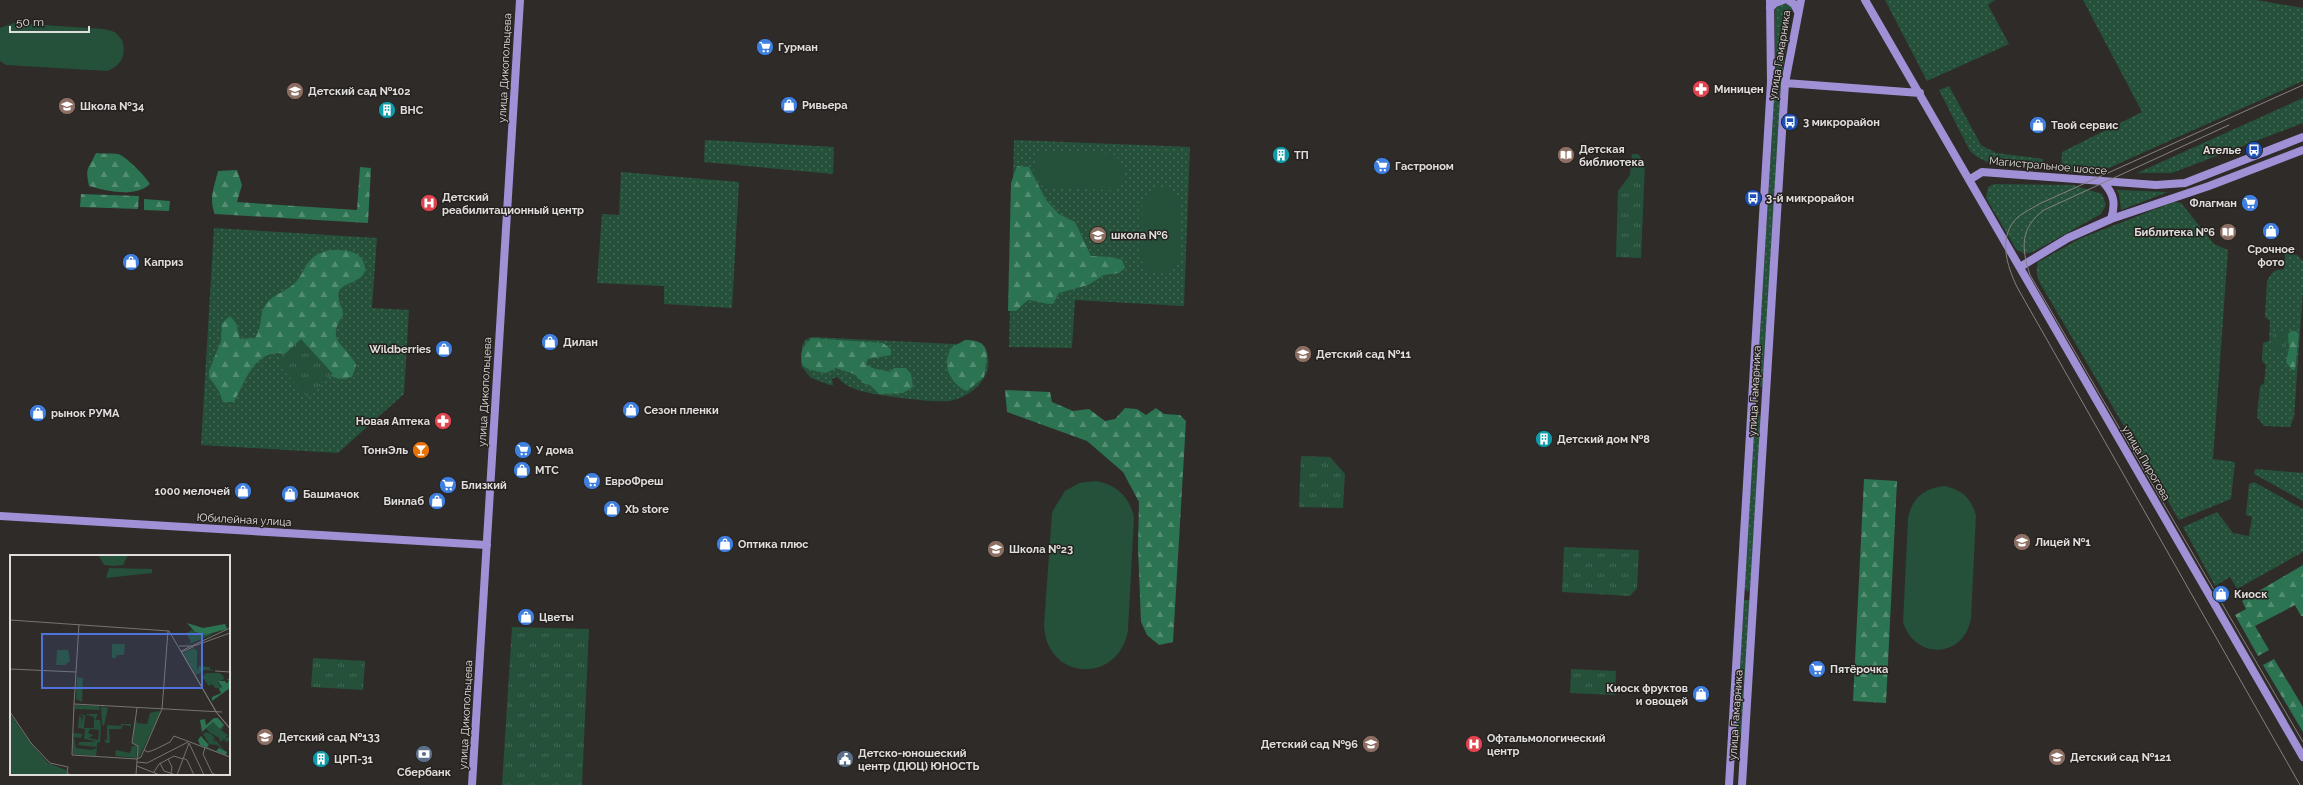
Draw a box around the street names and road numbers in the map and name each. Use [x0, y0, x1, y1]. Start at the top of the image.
street label: улица Гамарника [1766, 9, 1794, 101]
street label: улица Дикопольцева [496, 13, 514, 123]
street label: Магистральное шоссе [1989, 154, 2108, 178]
street label: улица Дикопольцева [476, 337, 494, 447]
street label: улица Гамарника [1746, 345, 1764, 437]
street label: улица Пирогова [2119, 423, 2173, 503]
street label: Юбилейная улица [196, 511, 292, 529]
street label: улица Дикопольцева [457, 660, 475, 770]
street label: улица Гамарника [1726, 669, 1746, 761]

